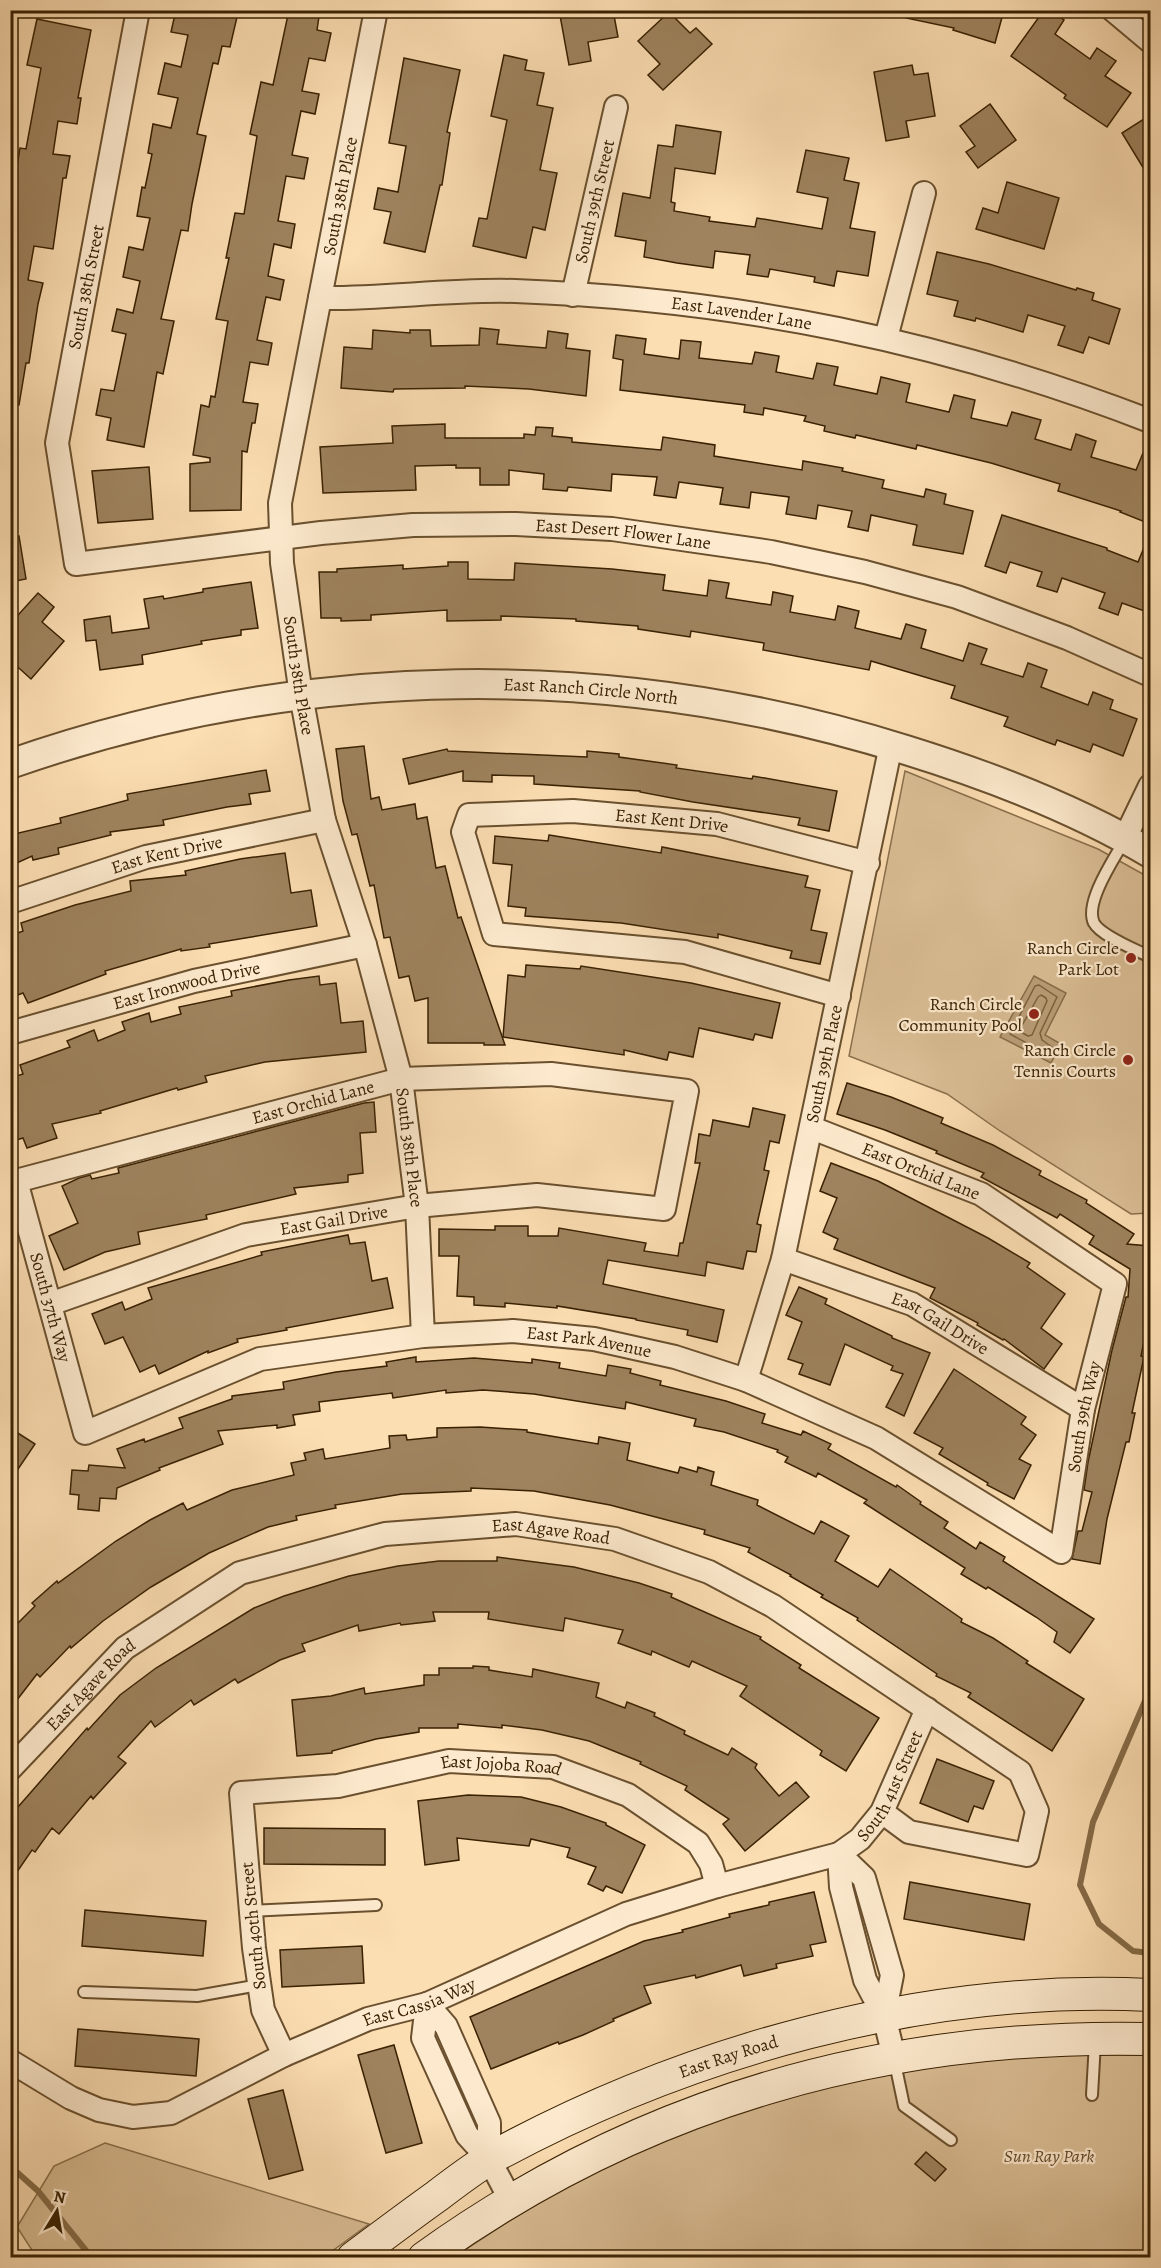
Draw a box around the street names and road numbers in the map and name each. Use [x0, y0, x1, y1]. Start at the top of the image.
street label: South 38th Place [317, 135, 363, 257]
street label: South 39th Street [569, 137, 620, 266]
street label: South 38th Street [62, 223, 110, 351]
street label: East Lavender Lane [670, 291, 814, 336]
street label: East Desert Flower Lane [535, 513, 713, 555]
street label: South 38th Place [278, 614, 320, 737]
street label: East Ranch Circle North [503, 672, 680, 710]
street label: East Kent Drive [614, 803, 731, 839]
street label: East Kent Drive [108, 829, 225, 880]
street label: East Ironwood Drive [110, 955, 262, 1015]
street label: South 39th Place [800, 1003, 848, 1125]
street label: East Orchid Lane [249, 1074, 377, 1130]
street label: South 38th Place [390, 1086, 429, 1209]
street label: East Orchid Lane [858, 1136, 984, 1206]
street label: East Gail Drive [278, 1199, 390, 1241]
street label: South 37th Way [24, 1250, 77, 1366]
street label: East Gail Drive [888, 1286, 993, 1360]
street label: East Park Avenue [525, 1320, 654, 1363]
street label: South 39th Way [1061, 1357, 1107, 1474]
street label: East Agave Road [491, 1512, 612, 1550]
street label: East Agave Road [41, 1632, 140, 1736]
street label: South 41st Street [851, 1727, 928, 1846]
street label: East Jojoba Road [438, 1749, 566, 1781]
street label: South 40th Street [234, 1861, 272, 1991]
street label: East Cassia Way [359, 1971, 480, 2032]
street label: East Ray Road [675, 2029, 781, 2084]

